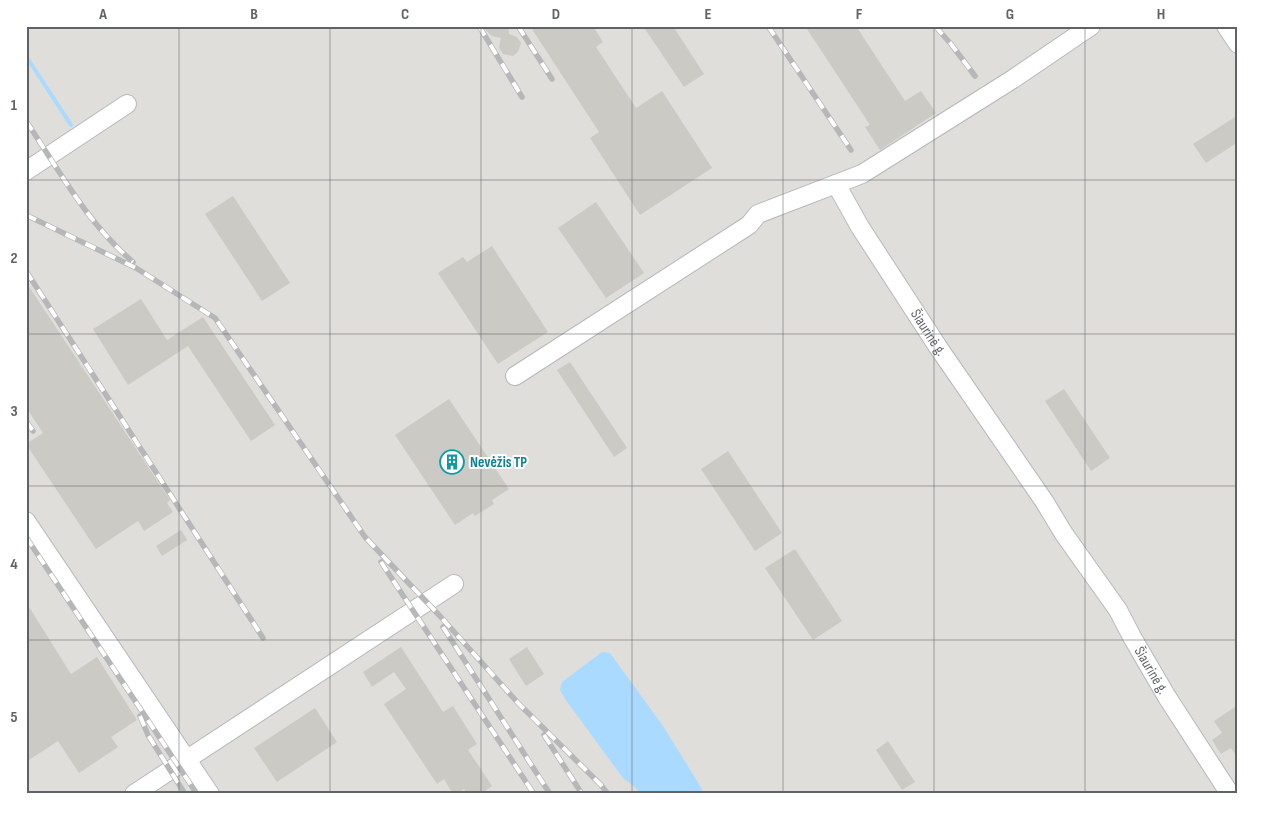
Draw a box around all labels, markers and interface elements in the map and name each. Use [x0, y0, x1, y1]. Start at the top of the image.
text: A [98, 5, 107, 24]
text: B [250, 5, 258, 24]
text: C [401, 5, 409, 24]
text: D [552, 5, 560, 24]
text: E [705, 5, 712, 24]
text: F [856, 5, 863, 24]
text: G [1006, 5, 1014, 24]
text: H [1157, 5, 1165, 24]
text: 1 [11, 96, 18, 115]
text: 2 [10, 249, 18, 268]
street label: Šiaurinė g. [906, 305, 951, 360]
text: 3 [10, 402, 18, 421]
building icon: Nevėžis TP [439, 449, 465, 475]
place label: Nevėžis TP [470, 453, 527, 472]
text: 4 [10, 555, 18, 574]
street label: Šiaurinė g. [1130, 643, 1173, 698]
text: 5 [10, 708, 18, 727]

